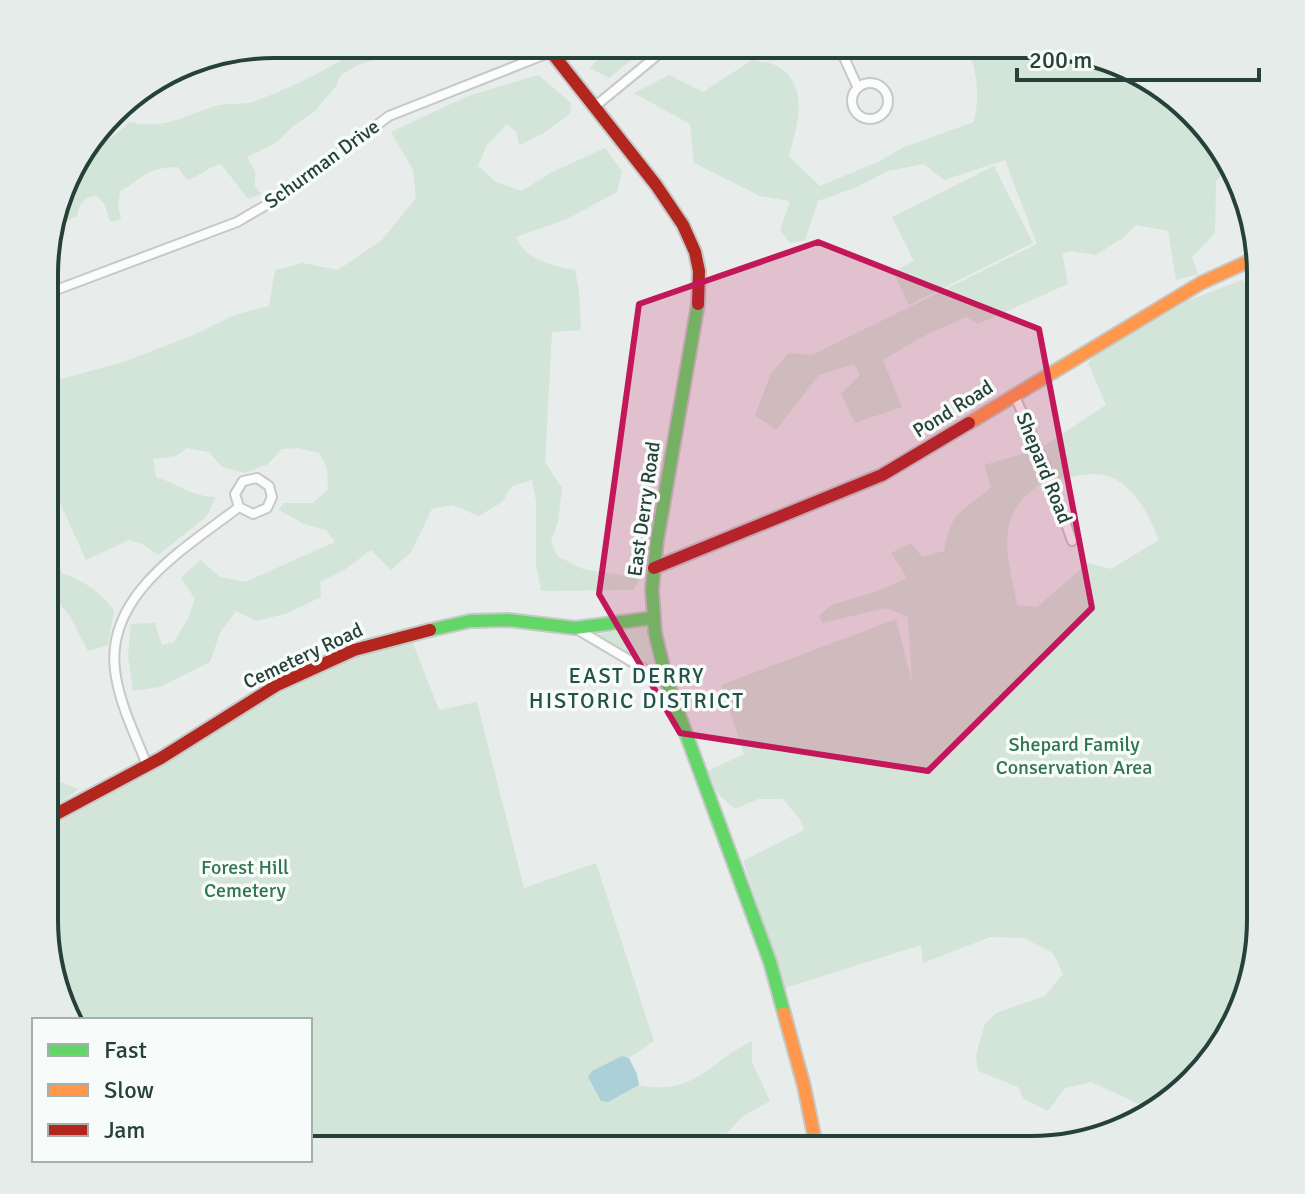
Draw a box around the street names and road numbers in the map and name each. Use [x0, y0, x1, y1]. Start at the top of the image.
street label: Schurman Drive [260, 114, 384, 214]
street label: Pond Road [908, 375, 998, 443]
street label: Shepard Road [1010, 409, 1078, 527]
street label: East Derry Road [622, 440, 666, 578]
street label: Cemetery Road [239, 617, 367, 695]

